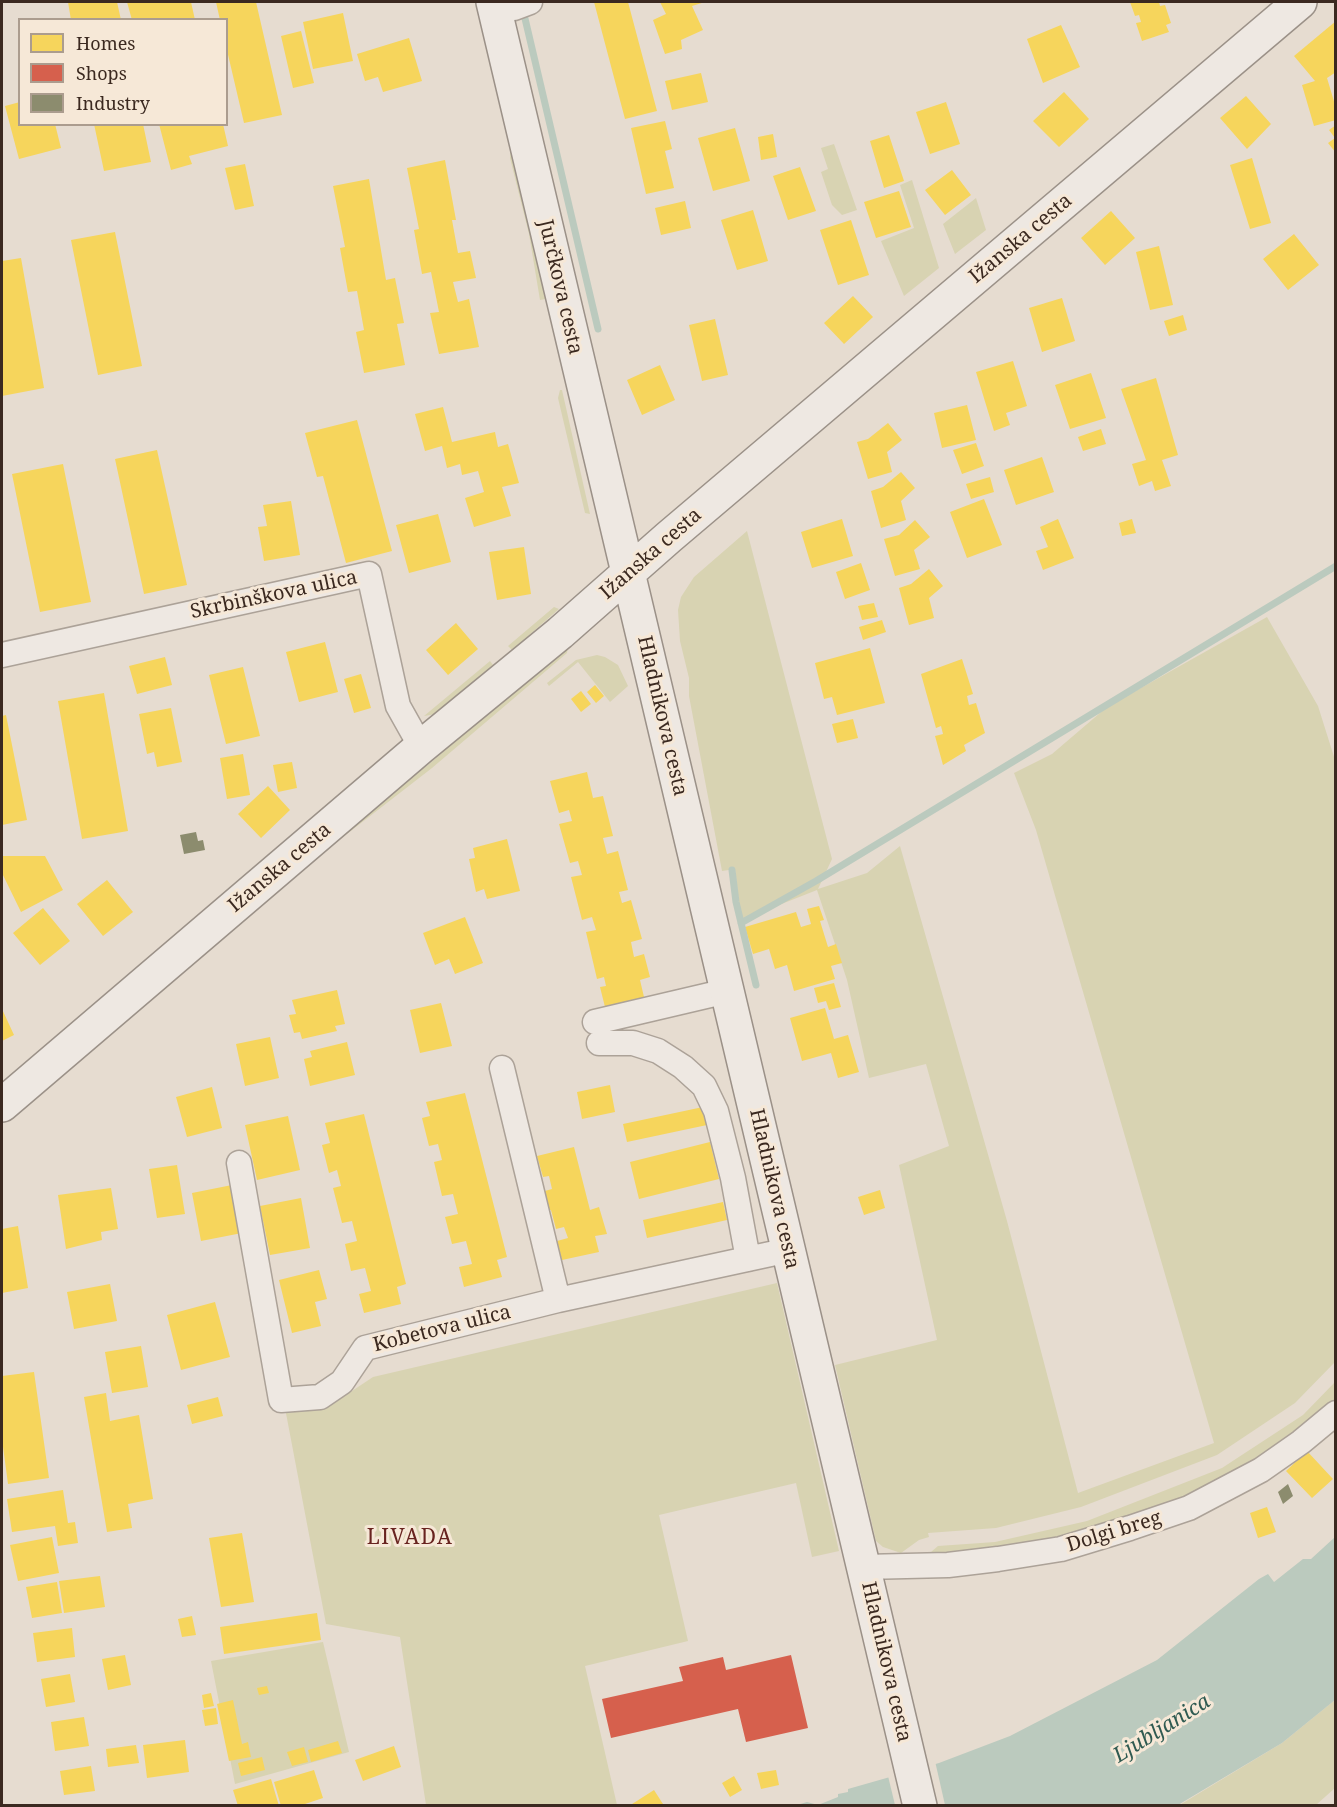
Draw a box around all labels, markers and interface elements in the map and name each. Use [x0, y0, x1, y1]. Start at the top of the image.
legend [18, 18, 228, 126]
text: Homes [76, 31, 135, 55]
text: Shops [76, 61, 127, 85]
text: Industry [76, 91, 150, 115]
street label: Ižanska cesta [965, 189, 1077, 289]
street label: Jurčkova cesta [533, 217, 587, 357]
street label: Ižanska cesta [595, 503, 707, 605]
street label: Skrbinškova ulica [188, 566, 360, 624]
street label: Hladnikova cesta [632, 634, 692, 798]
street label: Ižanska cesta [224, 818, 336, 918]
street label: Hladnikova cesta [744, 1107, 804, 1271]
street label: Kobetova ulica [371, 1300, 513, 1358]
street label: Dolgi breg [1064, 1506, 1164, 1558]
district label: LIVADA [367, 1525, 453, 1551]
street label: Hladnikova cesta [856, 1580, 916, 1744]
water label: Ljubljanica [1109, 1689, 1215, 1769]

